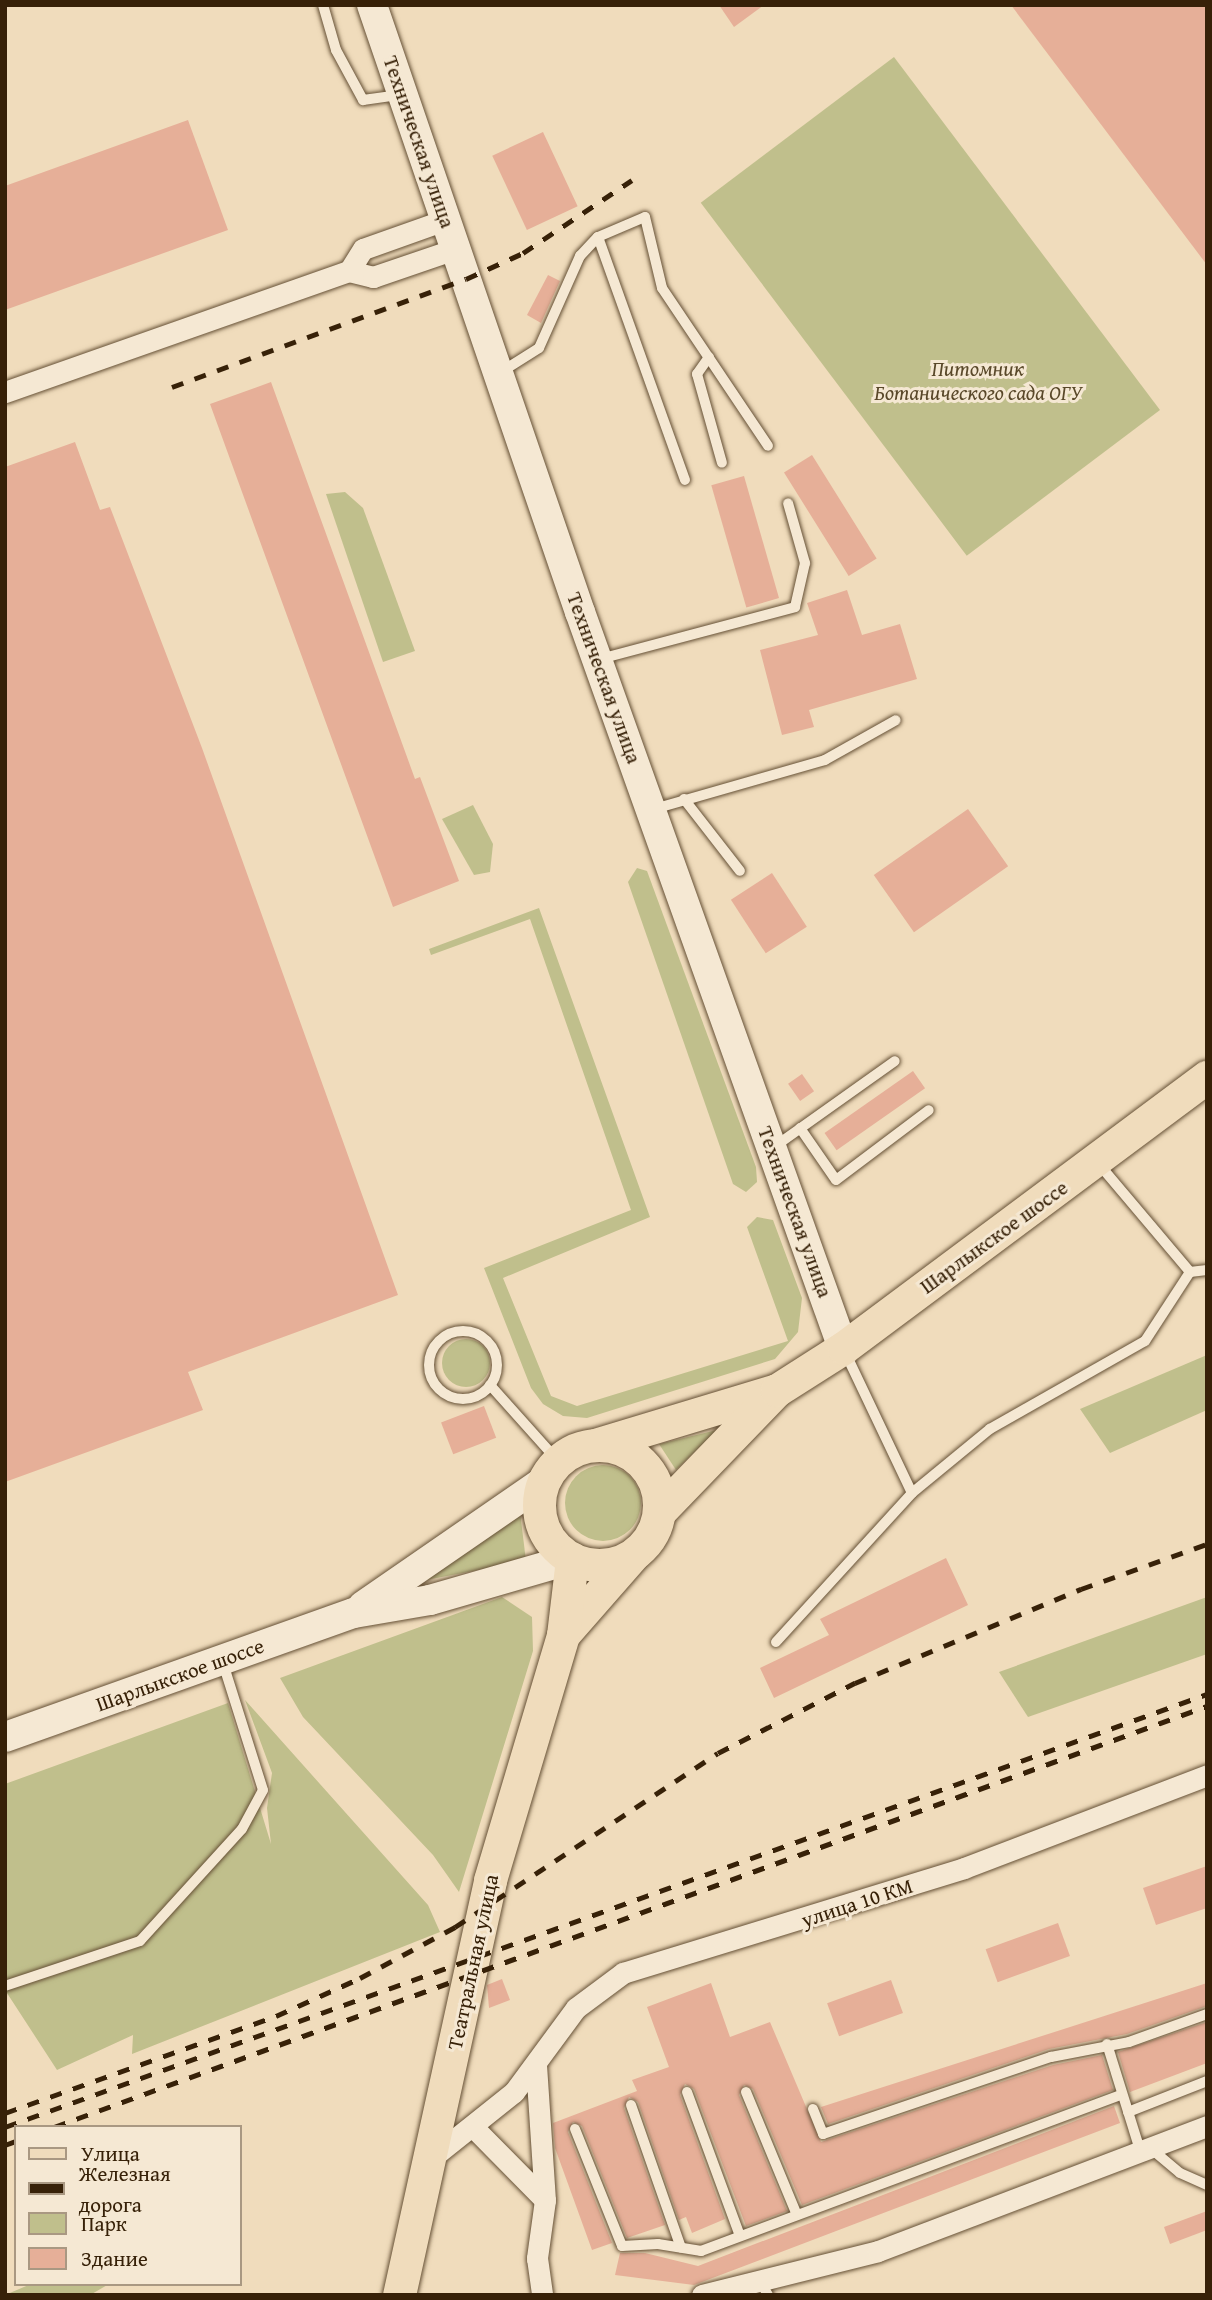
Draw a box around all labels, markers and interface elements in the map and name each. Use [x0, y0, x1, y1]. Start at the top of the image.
street label: Техническая улица [378, 53, 460, 231]
park label: Питомник Ботанического сада ОГУ [874, 356, 1082, 406]
street label: Техническая улица [561, 589, 647, 767]
street label: Техническая улица [752, 1123, 838, 1301]
street label: Шарлыкское шоссе [915, 1175, 1073, 1299]
street label: Шарлыкское шоссе [93, 1633, 267, 1717]
street label: Театральная улица [442, 1872, 504, 2052]
street label: улица 10 КМ [798, 1873, 916, 1933]
legend [14, 2125, 242, 2286]
text: Улица [81, 2138, 140, 2169]
text: Железная дорога [79, 2158, 171, 2220]
text: Парк [81, 2208, 127, 2239]
text: Здание [81, 2243, 148, 2274]

